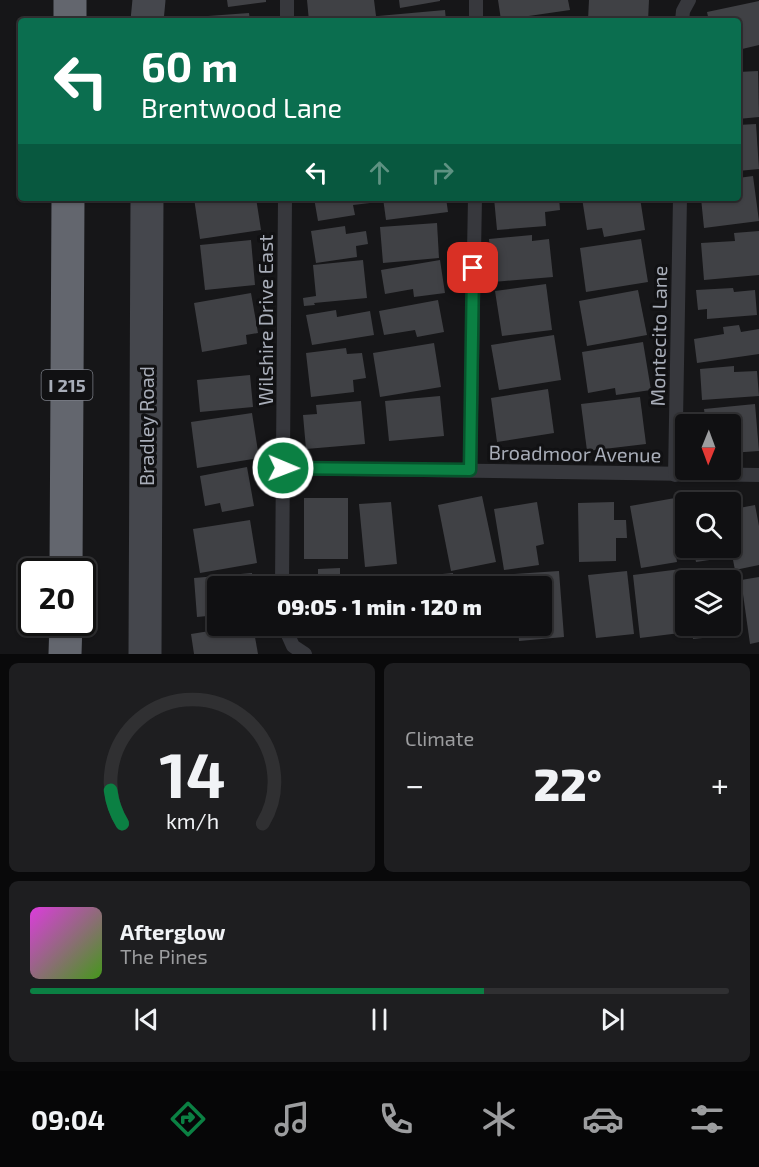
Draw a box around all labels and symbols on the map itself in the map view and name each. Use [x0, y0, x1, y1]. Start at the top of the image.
street label: Wilshire Drive East [253, 234, 277, 406]
pin [447, 242, 498, 293]
street label: Montecito Lane [645, 265, 671, 407]
street label: Bradley Road [134, 366, 158, 486]
road number: I 215 [42, 370, 92, 400]
north arrow [675, 414, 741, 480]
position arrow [251, 436, 315, 500]
street label: Broadmoor Avenue [488, 439, 662, 467]
speed limit sign: 20 [18, 558, 96, 636]

